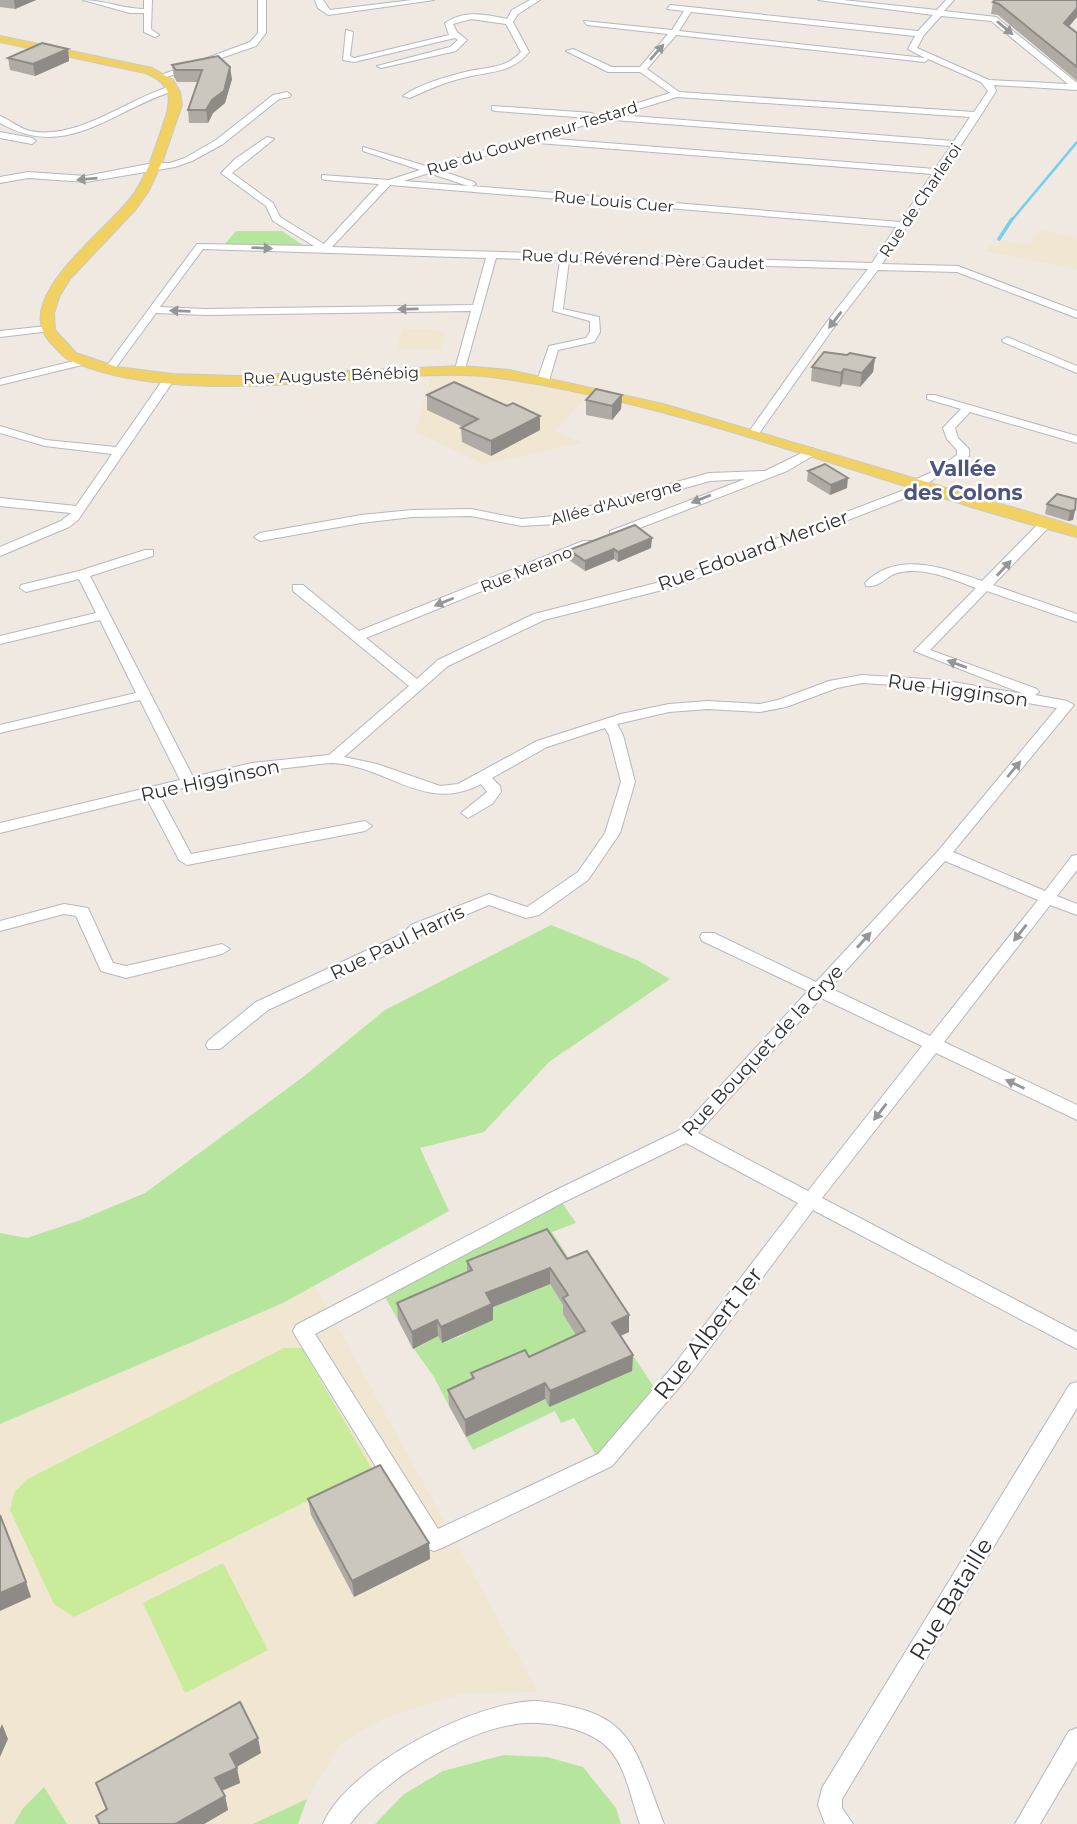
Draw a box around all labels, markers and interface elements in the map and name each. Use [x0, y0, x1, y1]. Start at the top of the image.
one-way arrow [995, 21, 1013, 36]
one-way arrow [649, 43, 665, 61]
street label: Rue du Gouverneur Testard [424, 97, 640, 180]
street label: Rue de Charleroi [875, 140, 966, 261]
one-way arrow [75, 174, 97, 185]
street label: Rue Louis Cuer [553, 187, 675, 216]
one-way arrow [251, 242, 273, 253]
street label: Rue du Révérend Père Gaudet [521, 246, 765, 273]
one-way arrow [396, 303, 418, 315]
one-way arrow [169, 305, 191, 316]
one-way arrow [827, 310, 842, 328]
street label: Rue Auguste Bénébig [243, 363, 419, 388]
district label: Vallée des Colons [903, 456, 1023, 505]
street label: Allée d'Auvergne [549, 476, 684, 529]
one-way arrow [690, 494, 711, 505]
street label: Rue Edouard Mercier [655, 505, 852, 596]
street label: Rue Merano [478, 542, 575, 596]
one-way arrow [995, 560, 1011, 577]
one-way arrow [433, 596, 454, 607]
one-way arrow [947, 659, 968, 670]
street label: Rue Higginson [886, 669, 1030, 712]
street label: Rue Higginson [138, 755, 282, 806]
one-way arrow [1006, 760, 1021, 777]
street label: Rue Paul Harris [326, 900, 468, 985]
one-way arrow [1013, 924, 1027, 942]
one-way arrow [856, 931, 872, 949]
street label: Rue Bouquet de la Grye [677, 960, 848, 1141]
one-way arrow [1005, 1079, 1025, 1090]
one-way arrow [873, 1103, 887, 1121]
street label: Rue Albert 1er [648, 1261, 768, 1405]
street label: Rue Bataille [904, 1533, 998, 1665]

